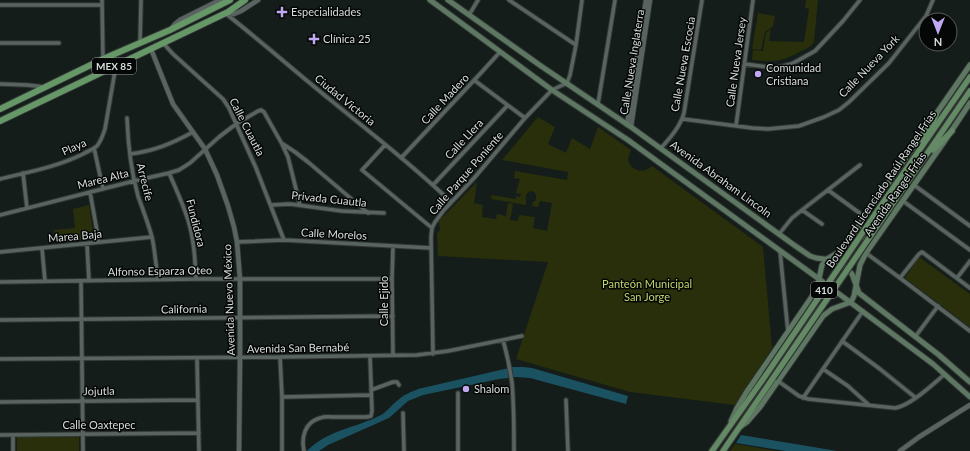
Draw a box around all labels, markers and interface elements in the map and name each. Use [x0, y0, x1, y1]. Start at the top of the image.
place label: Especialidades [291, 5, 361, 18]
marker: Especialidades [276, 6, 288, 18]
street label: Calle Nueva Inglaterra [617, 8, 646, 116]
north arrow [918, 12, 958, 52]
street label: Calle Nueva Escocia [668, 15, 697, 112]
street label: Calle Nueva Jersey [723, 16, 748, 108]
street label: Calle Nueva York [836, 31, 902, 100]
place label: Clínica 25 [323, 32, 371, 45]
marker: Clínica 25 [308, 33, 320, 45]
text: N [934, 36, 942, 49]
road number: MEX 85 [92, 58, 136, 74]
place label: Comunidad Cristiana [766, 61, 821, 87]
marker: Comunidad Cristiana [753, 69, 763, 79]
street label: Ciudad Victoria [312, 71, 378, 128]
street label: Calle Madero [418, 71, 471, 127]
street label: Calle Cuautla [227, 95, 268, 158]
street label: Boulevard Licenciado Raúl Rangel Frías [823, 107, 938, 270]
street label: Calle Llera [442, 116, 485, 161]
street label: Calle Parque Poniente [426, 128, 505, 217]
street label: Playa [59, 135, 88, 158]
street label: Avenida Abraham Lincoln [668, 137, 775, 220]
street label: Avenida Rangel Frías [861, 149, 929, 238]
street label: Arrecife [135, 162, 156, 202]
street label: Marea Alta [76, 166, 130, 191]
street label: Privada Cuautla [291, 188, 367, 209]
street label: Fundidora [184, 198, 209, 248]
street label: Calle Morelos [301, 225, 368, 242]
street label: Marea Baja [48, 227, 102, 244]
street label: Avenida Nuevo México [220, 244, 237, 356]
street label: Alfonso Esparza Oteo [108, 263, 212, 278]
street label: Calle Ejido [377, 276, 390, 326]
park label: Panteón Municipal San Jorge [602, 277, 692, 303]
road number: 410 [811, 282, 837, 298]
street label: California [161, 302, 207, 315]
street label: Avenida San Bernabé [247, 340, 349, 355]
place label: Shalom [474, 382, 509, 395]
street label: Jojutla [83, 384, 115, 397]
marker: Shalom [461, 384, 471, 394]
street label: Calle Oaxtepec [62, 418, 136, 431]

